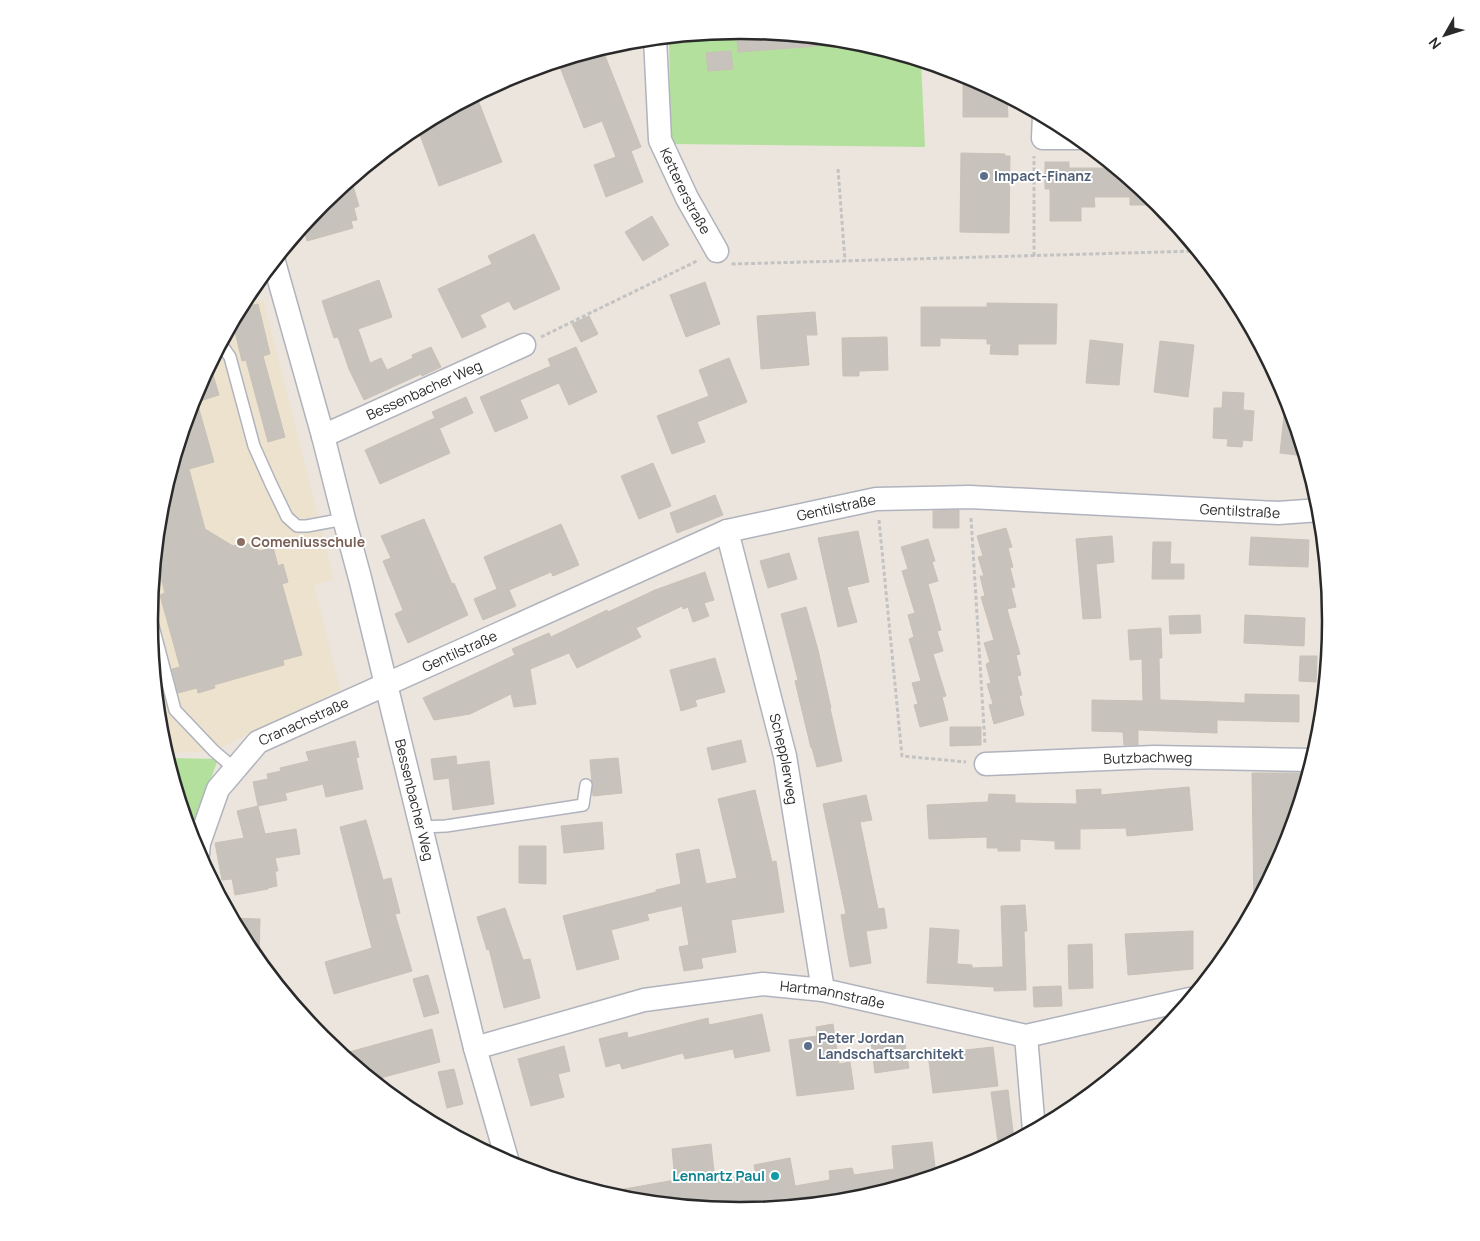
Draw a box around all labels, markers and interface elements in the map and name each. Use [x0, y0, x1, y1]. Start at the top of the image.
north arrow [1420, 10, 1470, 60]
text: N [1424, 34, 1445, 53]
street label: Kettererstraße [656, 145, 715, 237]
place label: Impact-Finanz [994, 166, 1092, 185]
marker: Impact-Finanz [978, 170, 990, 182]
street label: Bessenbacher Weg [363, 355, 485, 424]
street label: Gentilstraße [795, 489, 877, 525]
street label: Gentilstraße [1199, 499, 1281, 522]
place label: Comeniusschule [251, 532, 365, 551]
marker: Comeniusschule [235, 536, 247, 548]
street label: Gentilstraße [419, 626, 500, 676]
street label: Cranachstraße [255, 692, 351, 750]
street label: Schepplerweg [765, 711, 803, 806]
street label: Bessenbacher Weg [391, 737, 439, 863]
street label: Butzbachweg [1103, 747, 1193, 768]
street label: Hartmannstraße [779, 976, 887, 1013]
place label: Peter Jordan Landschaftsarchitekt [818, 1028, 964, 1063]
marker: Peter Jordan Landschaftsarchitekt [802, 1040, 814, 1052]
place label: Lennartz Paul [672, 1166, 765, 1185]
marker: Lennartz Paul [769, 1170, 781, 1182]

